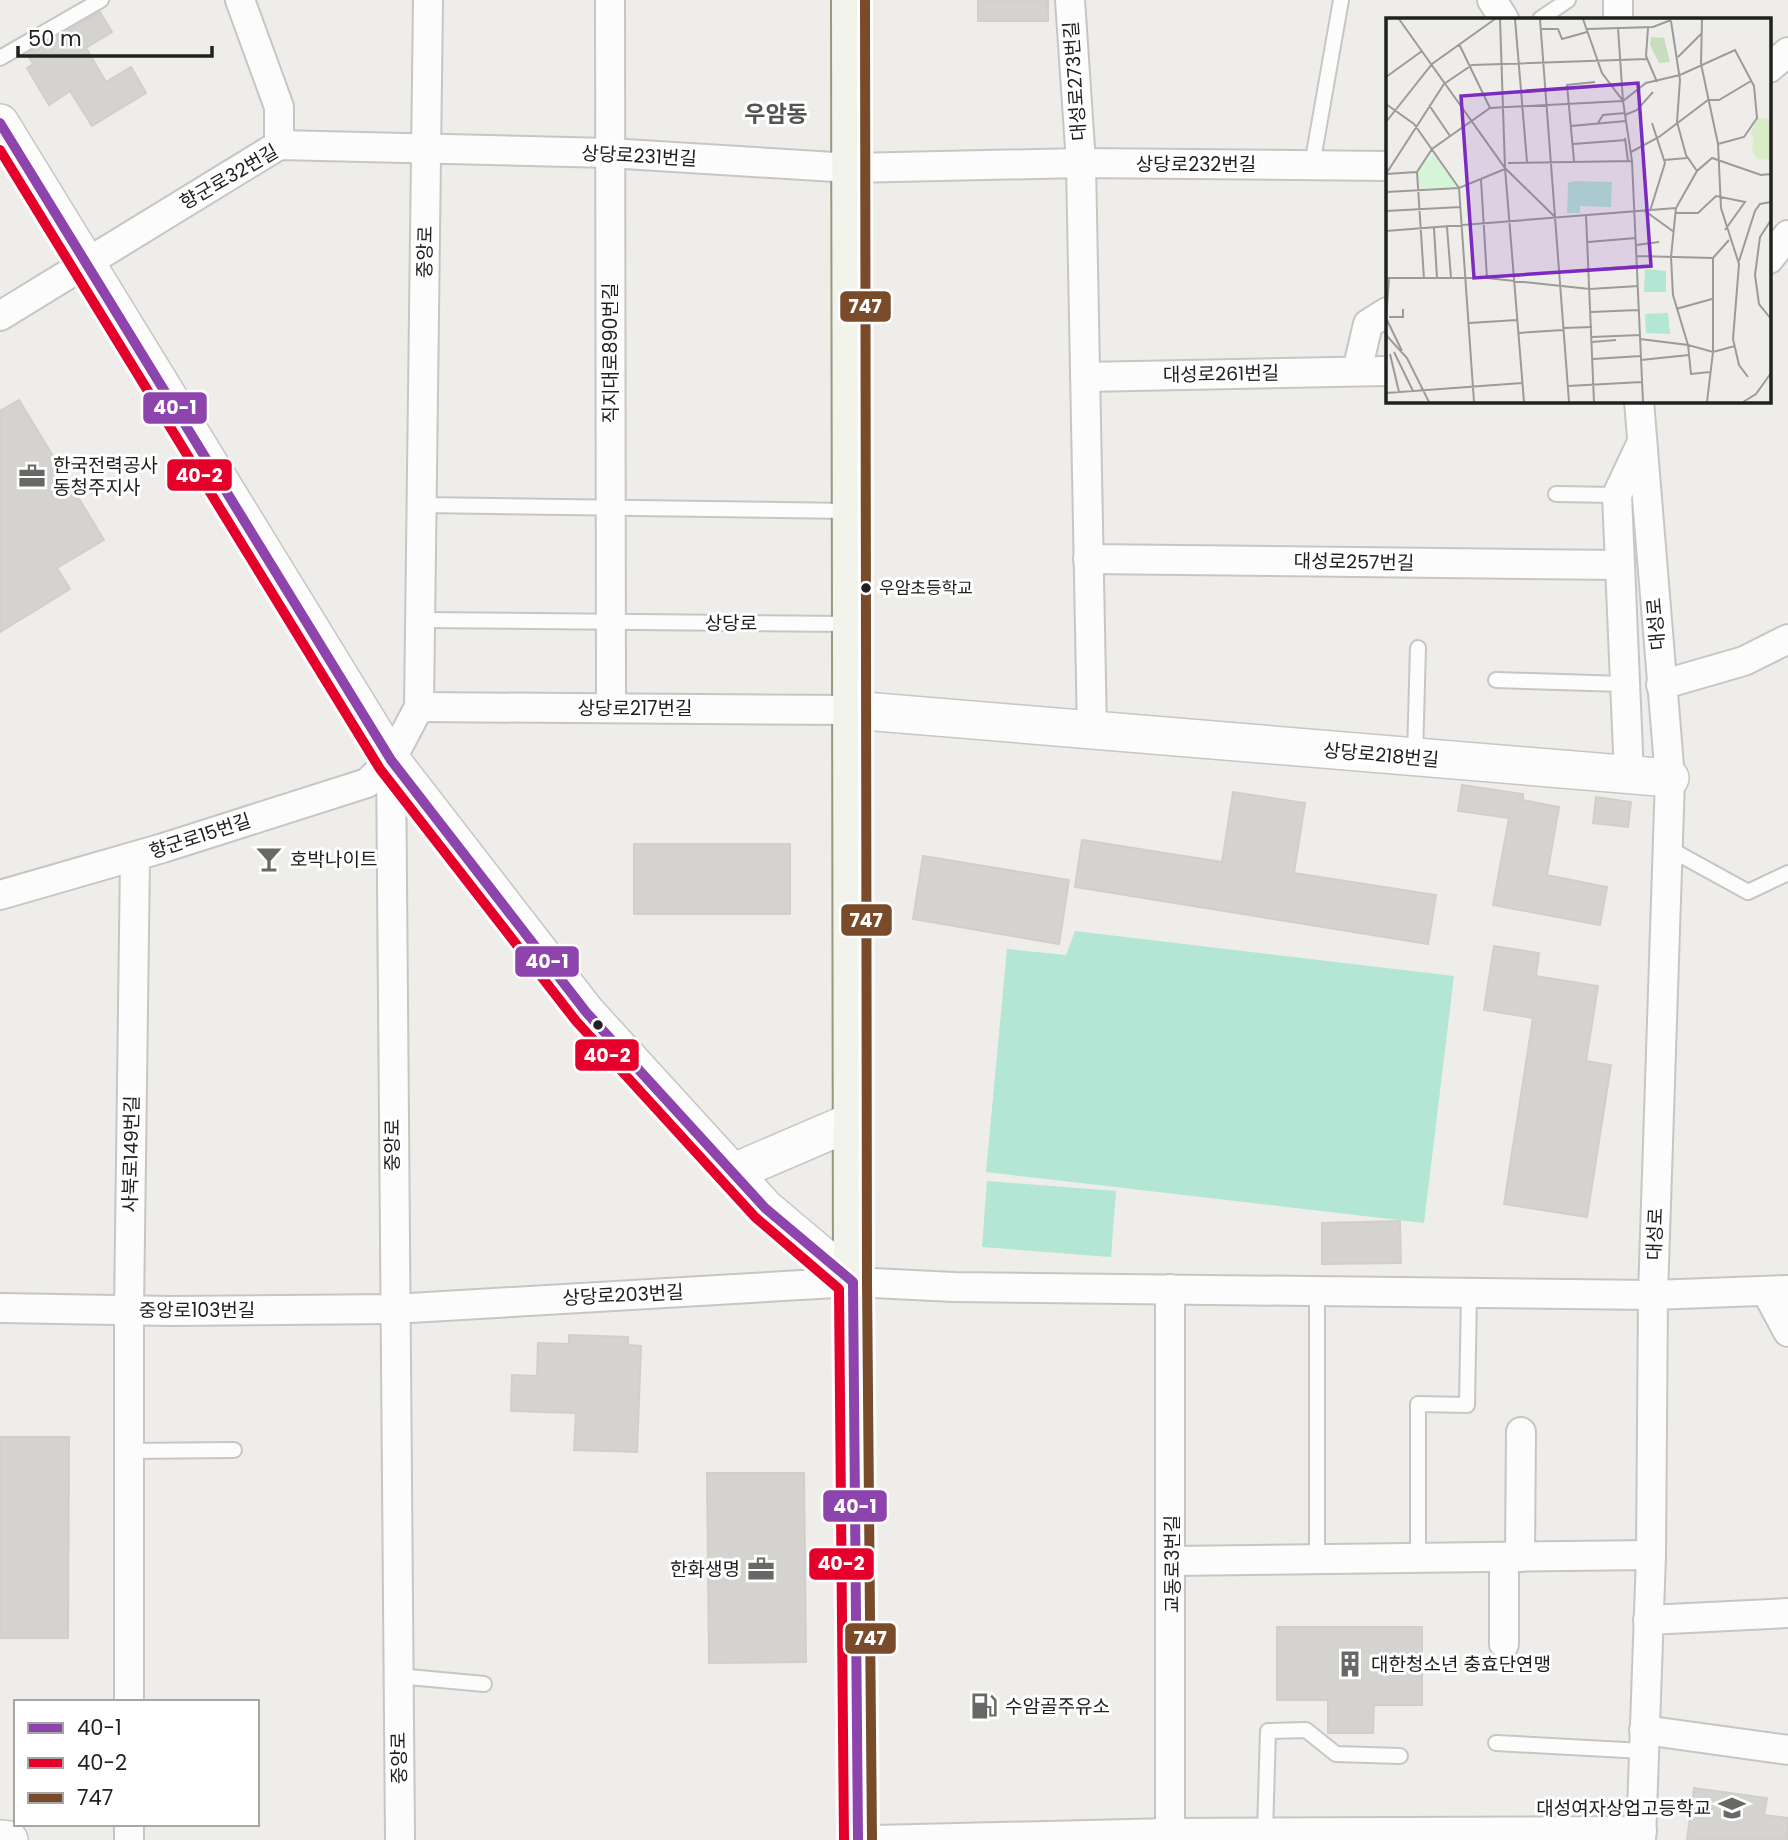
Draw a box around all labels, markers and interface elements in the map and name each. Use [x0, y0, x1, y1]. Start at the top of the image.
scale bar [18, 14, 212, 58]
inset map [1386, 18, 1770, 402]
street label: 대성로273번길 [1057, 20, 1093, 142]
text: 50 m [28, 24, 82, 53]
district label: 우암동 [744, 98, 808, 130]
street label: 향군로32번길 [175, 138, 283, 216]
street label: 상당로231번길 [581, 139, 697, 173]
street label: 상당로232번길 [1136, 151, 1256, 178]
street label: 중앙로 [411, 226, 439, 278]
street label: 직지대로890번길 [597, 283, 624, 423]
line badge: 747 [839, 290, 892, 323]
text: 747 [848, 293, 882, 320]
street label: 대성로261번길 [1163, 359, 1279, 389]
line badge: 40-1 [142, 391, 208, 425]
text: 40-1 [153, 394, 197, 421]
place label: 한국전력공사 동청주지사 [53, 452, 158, 501]
line badge: 40-2 [166, 458, 233, 492]
office icon: 한국전력공사 동청주지사 [17, 461, 47, 491]
text: 40-2 [175, 462, 223, 489]
street label: 대성로257번길 [1293, 547, 1415, 577]
place label: 우암초등학교 [879, 576, 973, 600]
marker: 우암초등학교 [859, 581, 873, 595]
street label: 대성로 [1640, 597, 1672, 651]
street label: 상당로 [705, 610, 757, 637]
street label: 상당로217번길 [578, 695, 692, 722]
street label: 상당로218번길 [1322, 736, 1440, 774]
street label: 향군로15번길 [146, 807, 254, 865]
bar icon: 호박나이트 [254, 844, 284, 874]
place label: 호박나이트 [290, 846, 377, 873]
line badge: 747 [840, 903, 893, 937]
text: 747 [849, 907, 883, 934]
line badge: 40-1 [514, 945, 580, 978]
text: 40-1 [525, 948, 569, 975]
unlabelled marker [591, 1018, 605, 1032]
line badge: 40-2 [574, 1038, 640, 1072]
text: 40-2 [583, 1042, 631, 1069]
street label: 사북로149번길 [116, 1095, 146, 1213]
street label: 중앙로 [379, 1119, 406, 1171]
street label: 대성로 [1641, 1207, 1669, 1261]
street label: 상당로203번길 [562, 1278, 684, 1312]
street label: 중앙로103번길 [139, 1297, 255, 1324]
line badge: 40-1 [822, 1489, 888, 1523]
text: 40-1 [833, 1493, 877, 1520]
street label: 교동로3번길 [1159, 1515, 1186, 1613]
line badge: 40-2 [808, 1547, 875, 1581]
text: 40-2 [817, 1550, 865, 1577]
office icon: 한화생명 [746, 1554, 776, 1584]
place label: 한화생명 [670, 1556, 740, 1583]
line badge: 747 [844, 1622, 897, 1655]
text: 747 [853, 1625, 887, 1652]
building icon: 대한청소년 충효단연맹 [1335, 1649, 1365, 1679]
place label: 대한청소년 충효단연맹 [1371, 1651, 1551, 1678]
fuel station icon: 수암골주유소 [969, 1691, 999, 1721]
place label: 수암골주유소 [1005, 1693, 1110, 1720]
legend [14, 1700, 259, 1826]
text: 40-1 [77, 1713, 122, 1742]
street label: 중앙로 [385, 1732, 413, 1784]
text: 40-2 [77, 1748, 127, 1777]
text: 747 [77, 1783, 113, 1812]
school or university icon: 대성여자상업고등학교 [1717, 1793, 1747, 1823]
place label: 대성여자상업고등학교 [1536, 1795, 1711, 1822]

